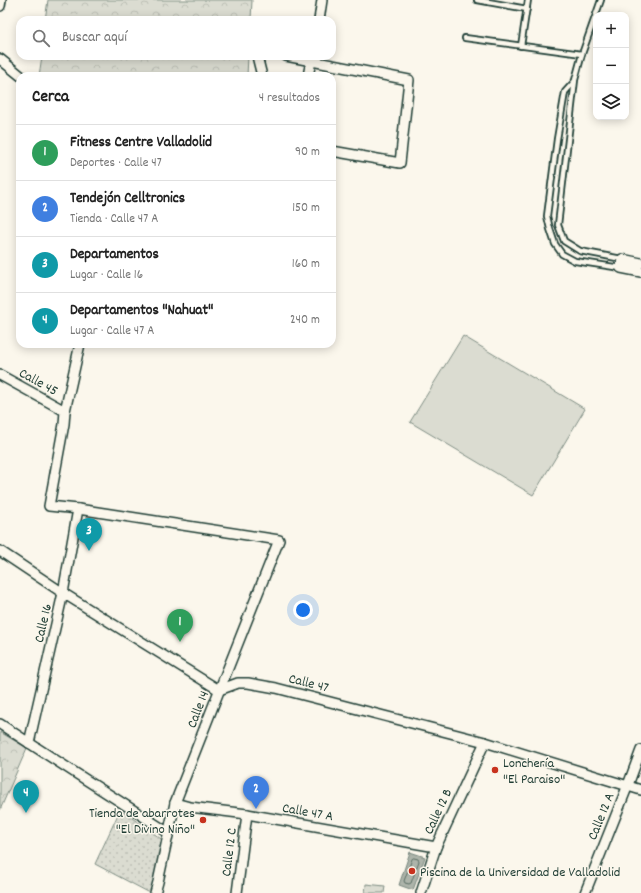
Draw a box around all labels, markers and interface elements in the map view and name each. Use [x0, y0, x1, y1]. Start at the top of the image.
map controls [593, 12, 629, 120]
button: + [593, 12, 629, 48]
search box [16, 16, 336, 60]
icon: search [30, 27, 52, 49]
text: Buscar aquí [62, 27, 127, 49]
button: − [593, 48, 629, 84]
button: layers [593, 84, 629, 120]
text: Cerca [32, 86, 69, 110]
text: 4 resultados [259, 89, 320, 108]
text: Fitness Centre Valladolid [70, 132, 212, 154]
text: 1 [44, 143, 46, 162]
text: 90 m [295, 143, 320, 162]
text: Deportes · Calle 47 [70, 154, 162, 173]
text: Tendejón Celltronics [70, 188, 185, 210]
text: 2 [42, 199, 48, 218]
text: 150 m [292, 199, 320, 218]
text: Tienda · Calle 47 A [70, 210, 158, 229]
text: Departamentos [70, 244, 159, 266]
text: 3 [42, 255, 48, 274]
text: 160 m [292, 255, 320, 274]
text: Lugar · Calle 16 [70, 266, 143, 285]
text: Departamentos "Nahuat" [70, 300, 213, 322]
text: 4 [42, 311, 48, 330]
text: 240 m [290, 311, 320, 330]
text: Lugar · Calle 47 A [70, 322, 154, 341]
street label: Calle 45 [15, 364, 61, 402]
pin: 3 [76, 518, 102, 551]
your location [293, 600, 313, 620]
street label: Calle 16 [30, 602, 58, 645]
pin: 1 [167, 609, 193, 642]
street label: Calle 47 [286, 669, 331, 699]
street label: Calle 14 [183, 688, 215, 731]
place label: Lonchería "El Paraiso" [503, 754, 565, 790]
marker: Lonchería "El Paraiso" [490, 765, 500, 775]
pin: 2 [243, 776, 269, 809]
pin: 4 [13, 780, 39, 813]
street label: Calle 12 B [419, 785, 458, 838]
street label: Calle 12 A [583, 790, 621, 843]
street label: Calle 47 A [281, 799, 335, 827]
place label: Tienda de abarrotes "El Divino Niño" [89, 804, 195, 840]
marker: Tienda de abarrotes "El Divino Niño" [198, 815, 208, 825]
street label: Calle 12 C [217, 827, 243, 878]
place label: Piscina de la Universidad de Valladolid [420, 863, 620, 883]
marker: Piscina de la Universidad de Valladolid [407, 866, 417, 876]

